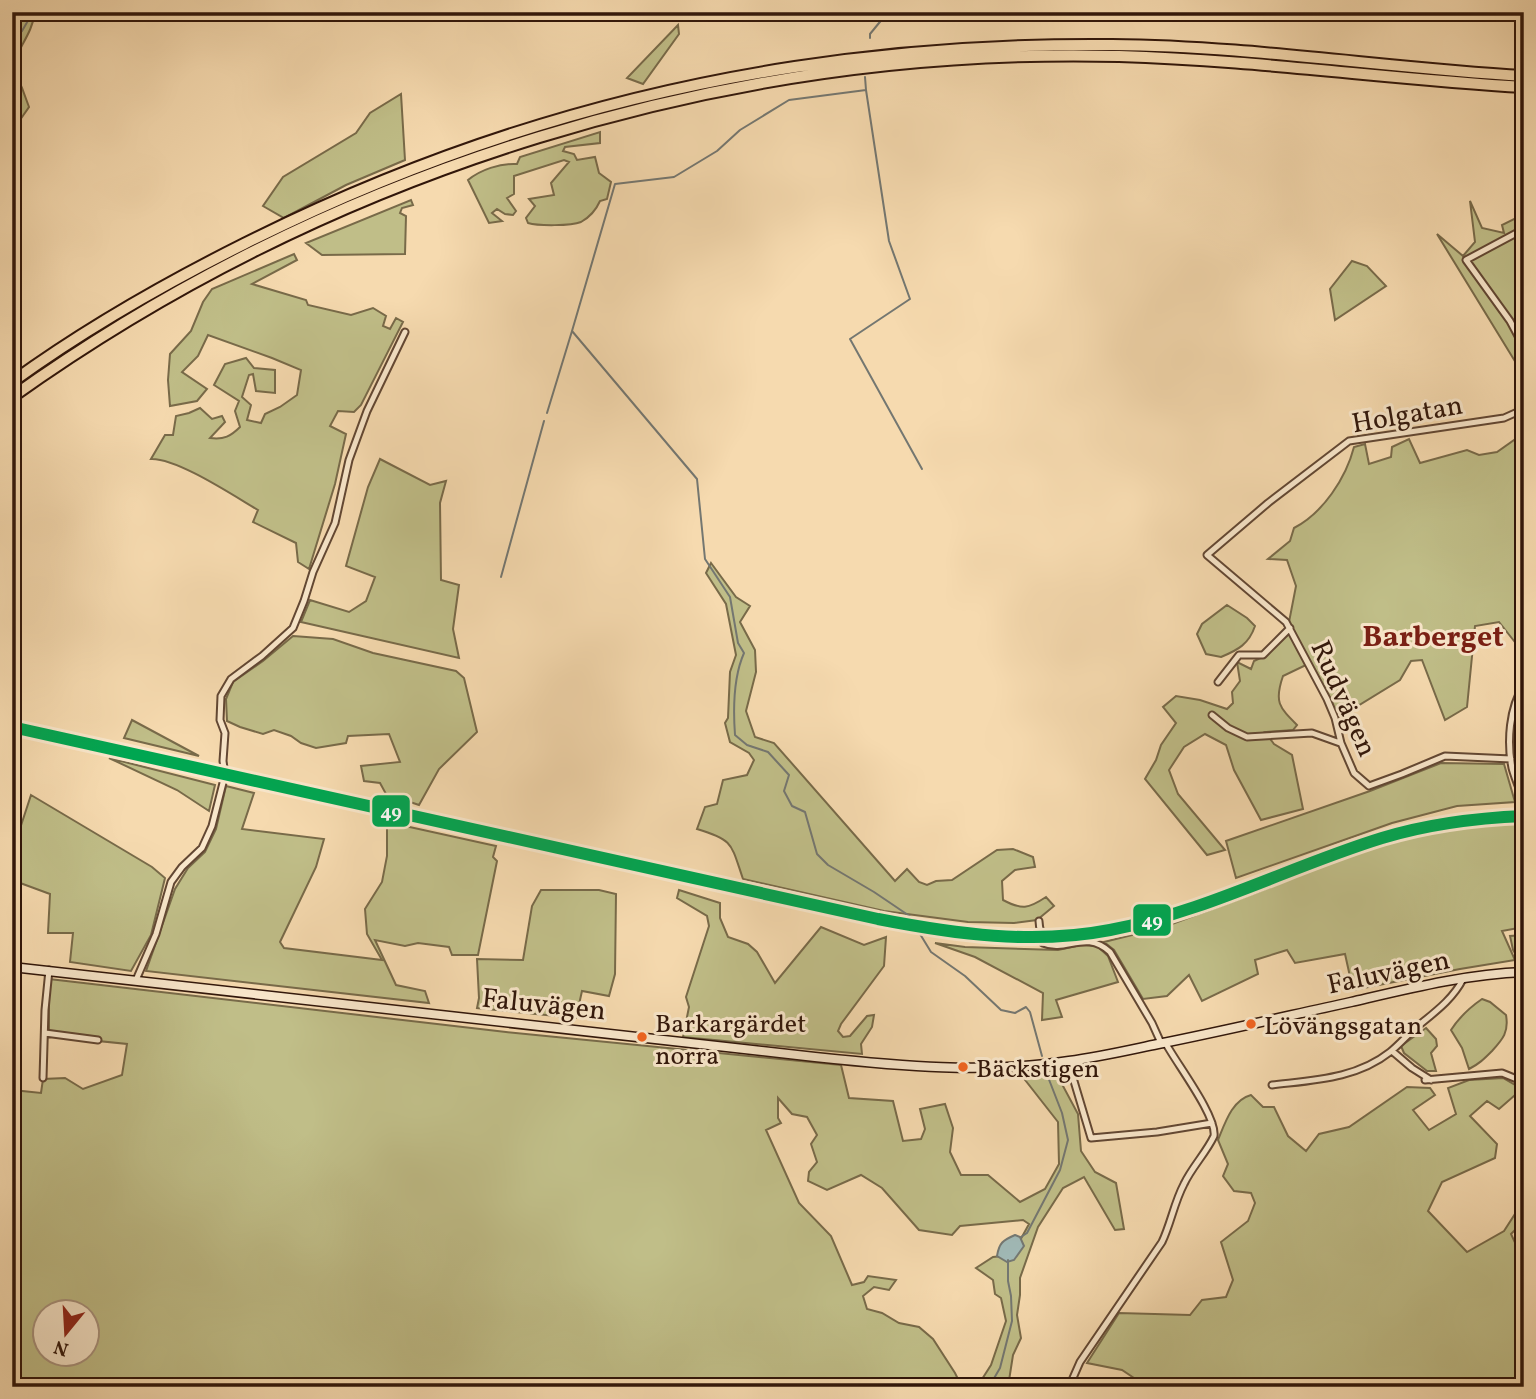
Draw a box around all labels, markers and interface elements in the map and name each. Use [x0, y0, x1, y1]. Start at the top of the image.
street label: Holgatan [1349, 386, 1466, 444]
district label: Barberget [1362, 617, 1504, 659]
street label: Rudvägen [1300, 635, 1386, 763]
line badge: 49 [371, 794, 411, 828]
text: 49 [380, 800, 402, 826]
line badge: 49 [1132, 903, 1172, 937]
text: 49 [1141, 909, 1163, 935]
street label: Faluvägen [1324, 941, 1454, 1005]
street label: Faluvägen [480, 980, 608, 1031]
place label: Barkargärdet norra [655, 1007, 806, 1075]
place label: Lövängsgatan [1264, 1009, 1422, 1045]
marker: Lövängsgatan [1244, 1017, 1258, 1031]
marker: Barkargärdet norra [635, 1030, 649, 1044]
place label: Bäckstigen [976, 1052, 1100, 1088]
marker: Bäckstigen [956, 1060, 970, 1074]
north arrow [32, 1298, 102, 1368]
text: N [51, 1333, 72, 1362]

